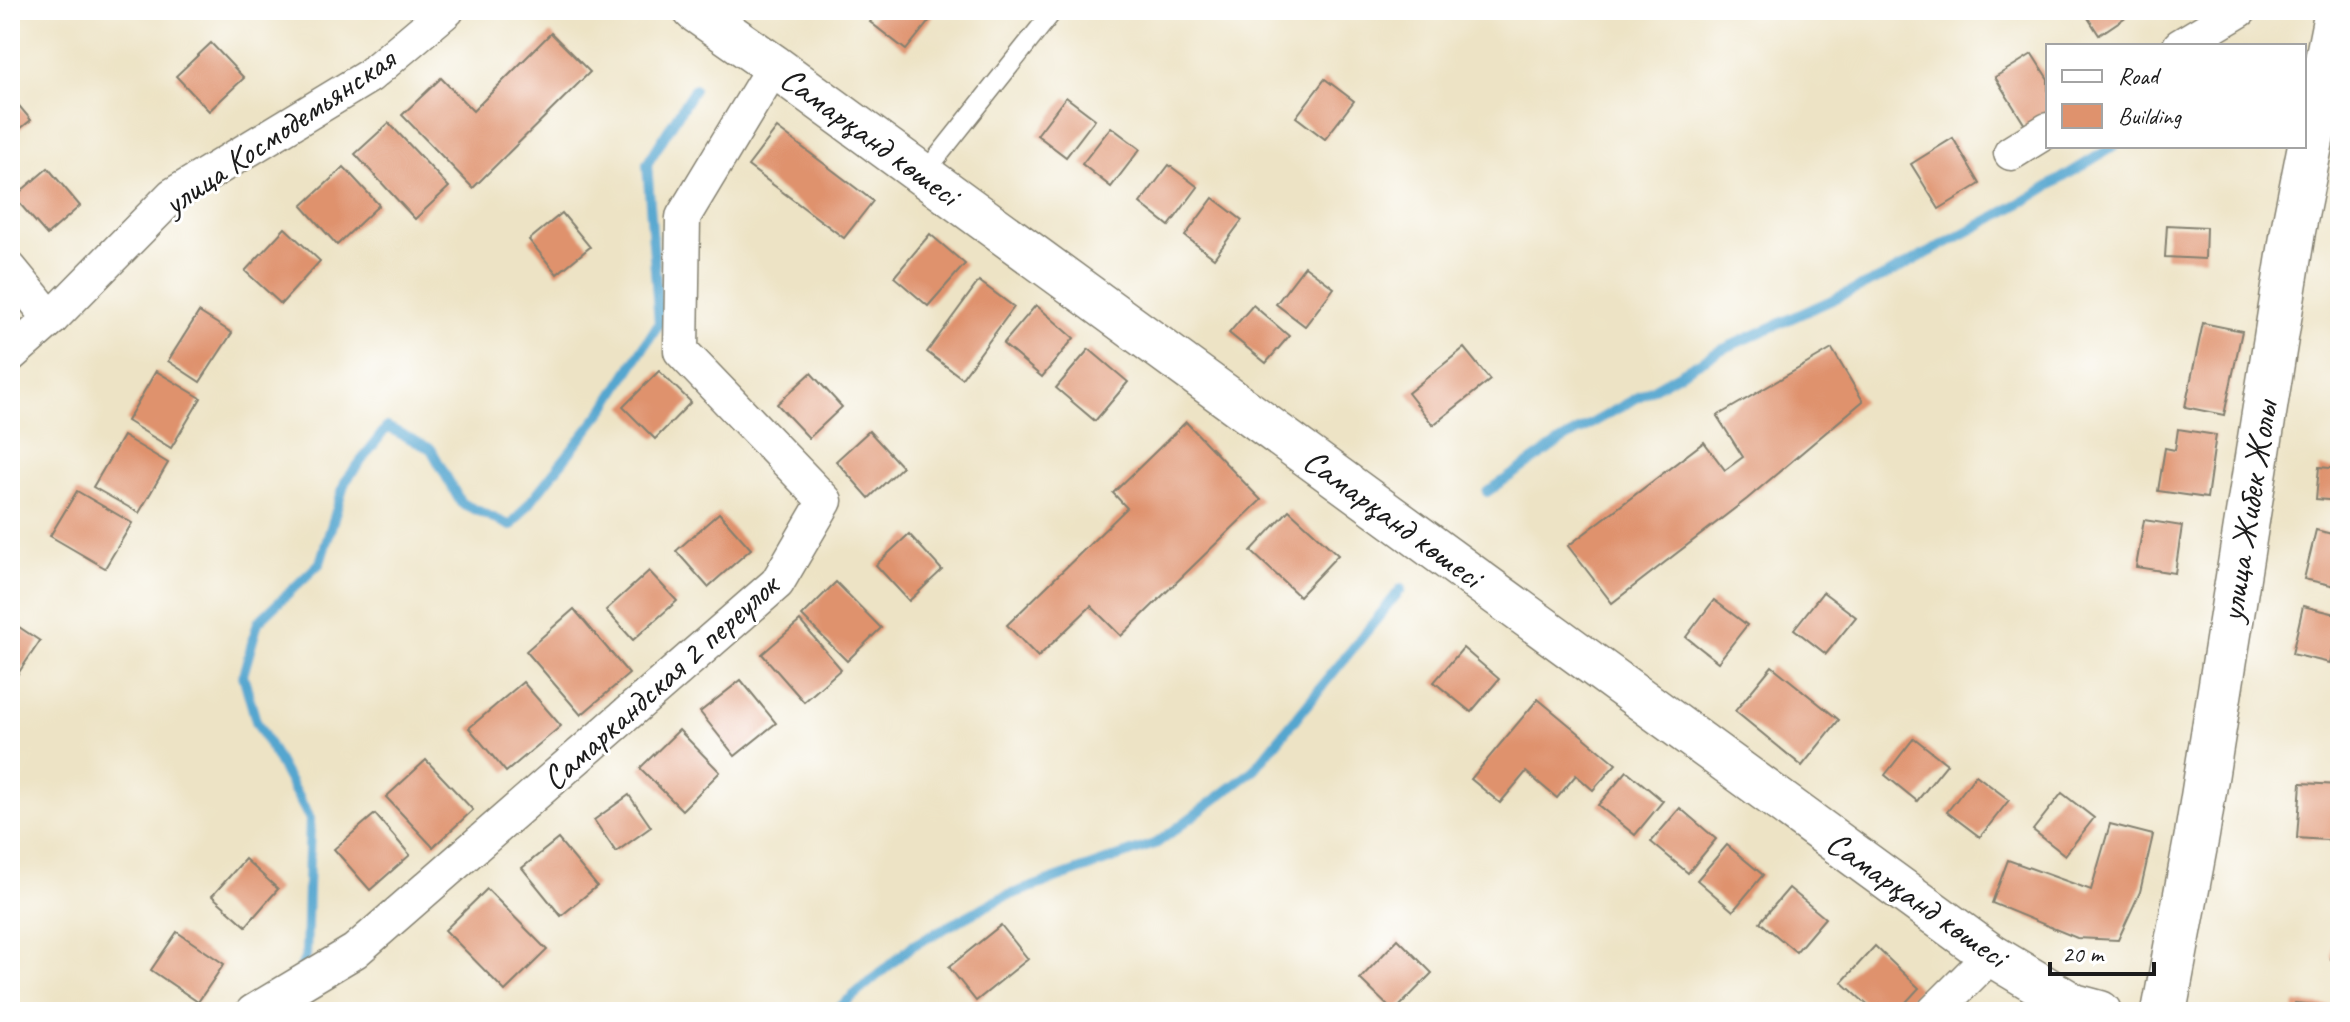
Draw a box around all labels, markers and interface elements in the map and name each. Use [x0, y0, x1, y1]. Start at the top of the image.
street label: улица Космодемьянская [153, 36, 405, 226]
legend [2046, 44, 2306, 148]
street label: Самарқанд көшесі [772, 57, 971, 217]
text: Road [2118, 61, 2162, 91]
text: Building [2118, 101, 2183, 131]
street label: улица Жибек Жолы [2209, 395, 2287, 626]
street label: Самарқанд көшесі [1295, 439, 1494, 599]
street label: Самаркандская 2 переулок [533, 562, 790, 799]
street label: Самарқанд көшесі [1818, 821, 2019, 979]
scale bar [2050, 926, 2154, 976]
text: 20 m [2062, 939, 2105, 969]

